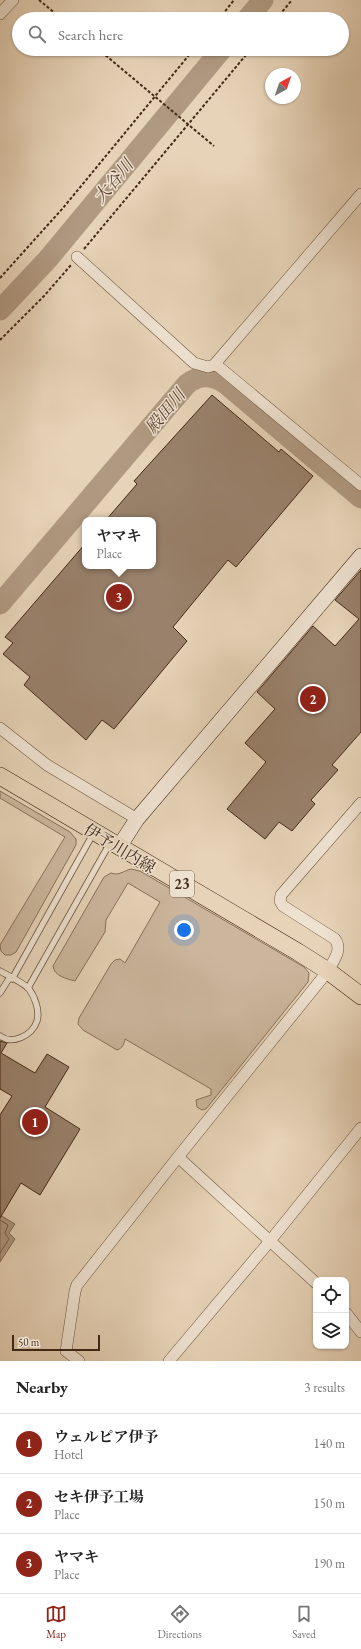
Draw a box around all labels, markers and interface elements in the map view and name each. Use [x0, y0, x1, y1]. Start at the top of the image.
search box [12, 12, 349, 56]
icon: search [26, 23, 48, 45]
text: Search here [58, 25, 123, 44]
north arrow [265, 68, 301, 104]
water label: 大谷川 [88, 153, 139, 208]
water label: 殿田川 [140, 383, 191, 438]
popup [82, 517, 156, 569]
text: ヤマキ [96, 526, 142, 545]
text: Place [96, 545, 122, 562]
pin: 3 [106, 582, 132, 612]
pin: 2 [300, 684, 326, 714]
street label: 伊予川内線 [80, 819, 159, 878]
road number: 23 [170, 871, 194, 897]
your location [174, 920, 194, 940]
pin: 1 [22, 1107, 48, 1137]
map controls [313, 1277, 349, 1349]
button: locate [313, 1277, 349, 1313]
button: layers [313, 1313, 349, 1349]
scale bar [12, 1333, 100, 1352]
text: 50 m [18, 1335, 39, 1349]
text: Nearby [16, 1376, 68, 1398]
text: 3 results [304, 1379, 345, 1396]
text: ウェルピア伊予 [54, 1427, 158, 1446]
text: 1 [26, 1435, 32, 1452]
text: 140 m [314, 1435, 345, 1452]
text: Hotel [54, 1446, 83, 1463]
text: セキ伊予工場 [54, 1487, 144, 1506]
text: 2 [26, 1495, 32, 1512]
text: 150 m [314, 1495, 345, 1512]
text: Place [54, 1506, 80, 1523]
text: ヤマキ [54, 1547, 99, 1566]
text: 3 [26, 1555, 32, 1572]
text: 190 m [314, 1555, 345, 1572]
text: Place [54, 1566, 80, 1583]
tab: Map [45, 1603, 67, 1641]
tab: Directions [158, 1603, 202, 1641]
tab: Saved [292, 1603, 316, 1641]

